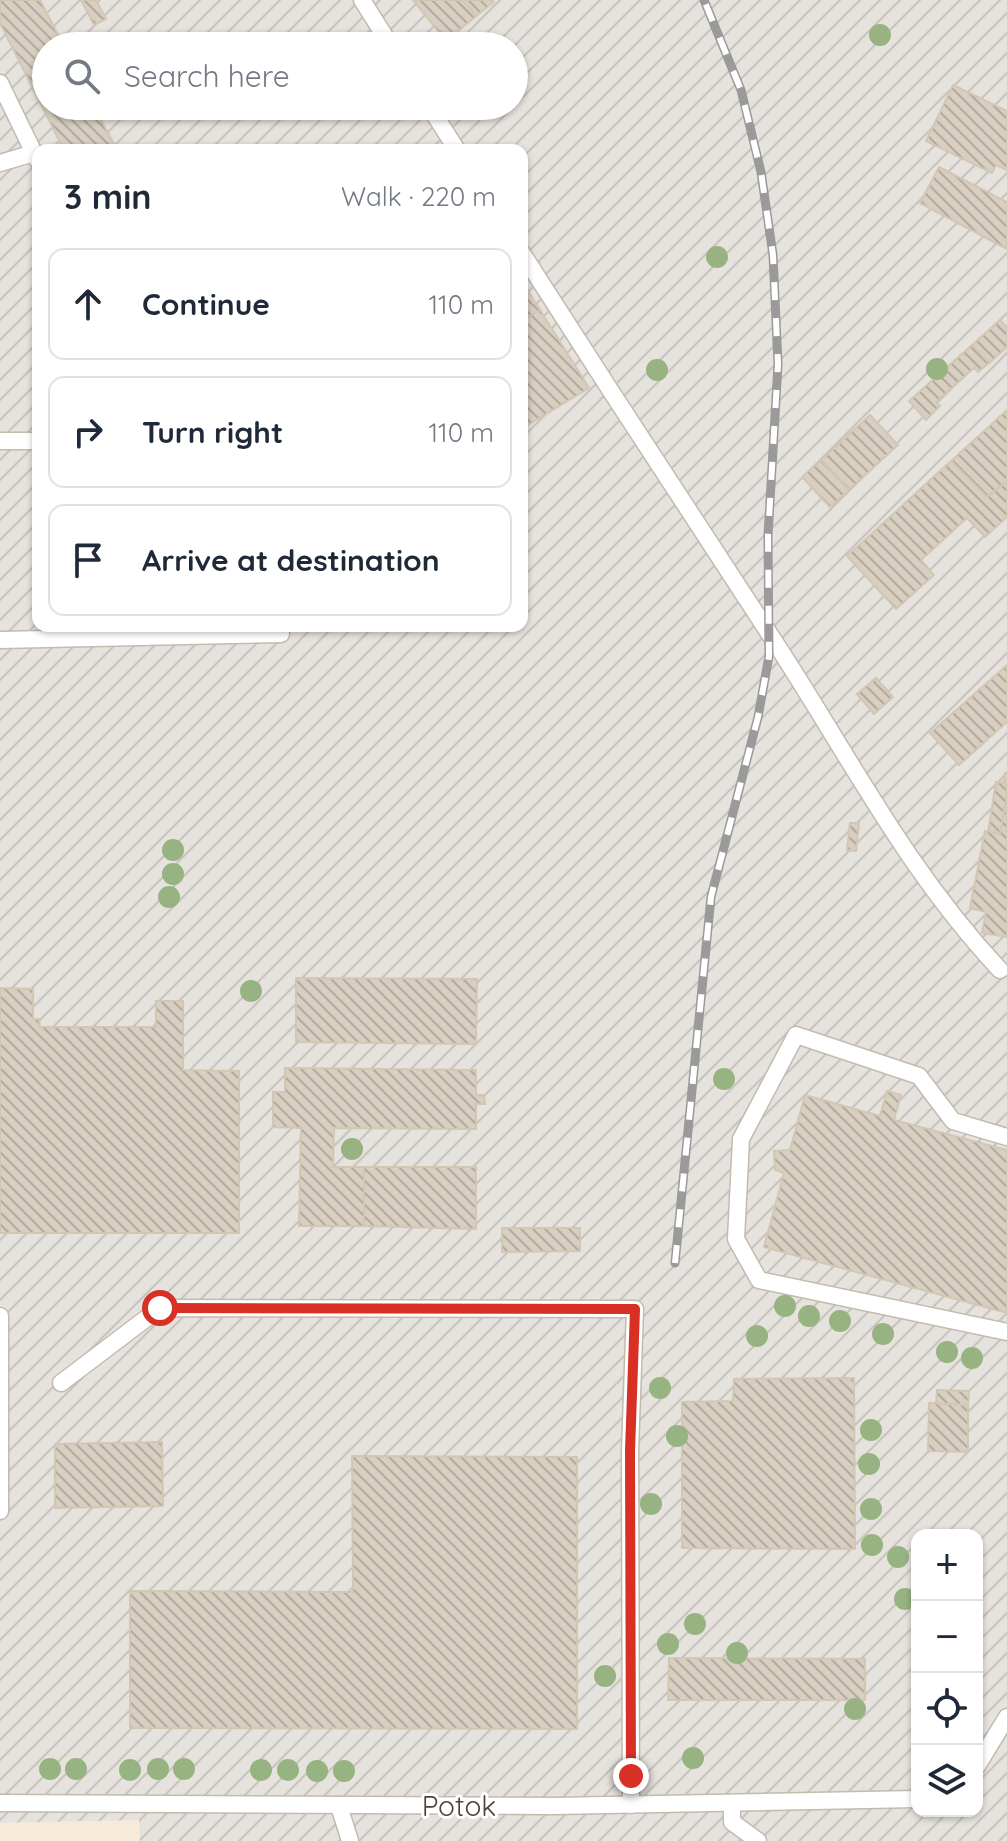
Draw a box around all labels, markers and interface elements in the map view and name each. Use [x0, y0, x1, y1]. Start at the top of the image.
search box [32, 32, 528, 120]
icon: search [60, 54, 104, 98]
text: Search here [124, 57, 290, 95]
text: 3 min [64, 175, 151, 218]
text: Walk · 220 m [341, 180, 496, 213]
icon: ahead [66, 282, 110, 326]
text: Continue [142, 285, 270, 323]
text: 110 m [428, 288, 494, 321]
icon: right [66, 410, 110, 454]
text: Turn right [142, 413, 283, 451]
text: 110 m [428, 416, 494, 449]
icon: arrive [66, 538, 110, 582]
text: Arrive at destination [142, 541, 440, 579]
route start [142, 1290, 178, 1326]
map controls [911, 1529, 983, 1817]
button: + [911, 1529, 983, 1601]
button: − [911, 1601, 983, 1673]
button: locate [911, 1673, 983, 1745]
button: layers [911, 1745, 983, 1817]
route end [613, 1758, 649, 1794]
street label: Potok [422, 1788, 496, 1823]

